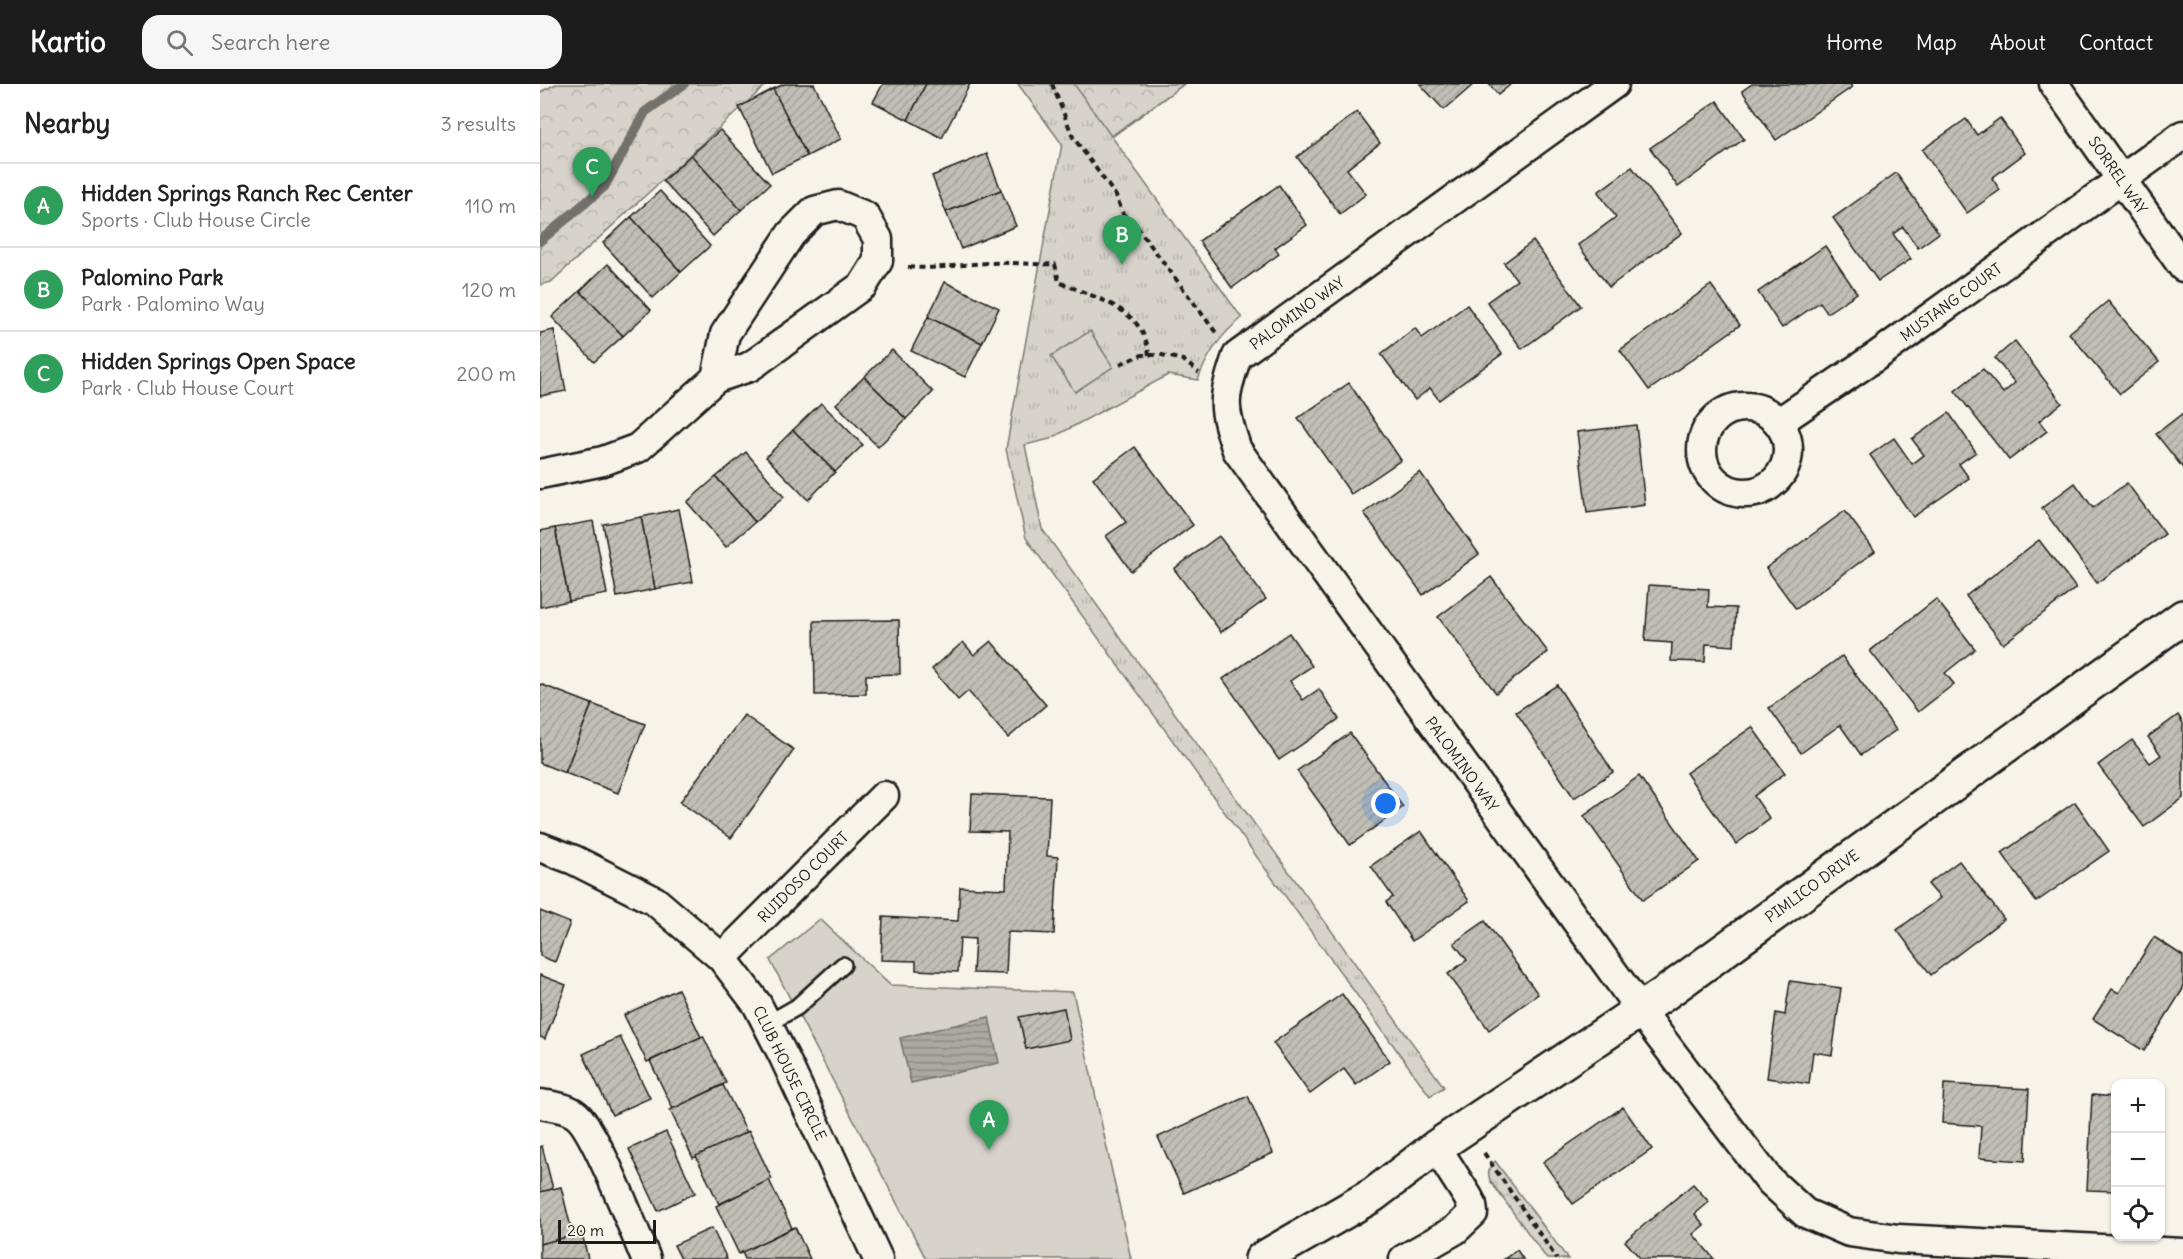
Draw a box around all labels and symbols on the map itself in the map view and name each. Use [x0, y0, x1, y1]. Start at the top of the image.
street label: SORREL WAY [2084, 133, 2152, 218]
pin: C [572, 147, 612, 197]
pin: B [1102, 216, 1142, 265]
street label: MUSTANG COURT [1897, 259, 2006, 345]
street label: PALOMINO WAY [1246, 272, 1349, 354]
street label: PALOMINO WAY [1421, 713, 1503, 816]
your location [1371, 789, 1400, 818]
street label: RUIDOSO COURT [754, 828, 852, 926]
street label: PIMLICO DRIVE [1761, 845, 1863, 927]
street label: CLUB HOUSE CIRCLE [749, 1003, 831, 1144]
pin: A [970, 1100, 1008, 1150]
scale bar [558, 1217, 656, 1244]

